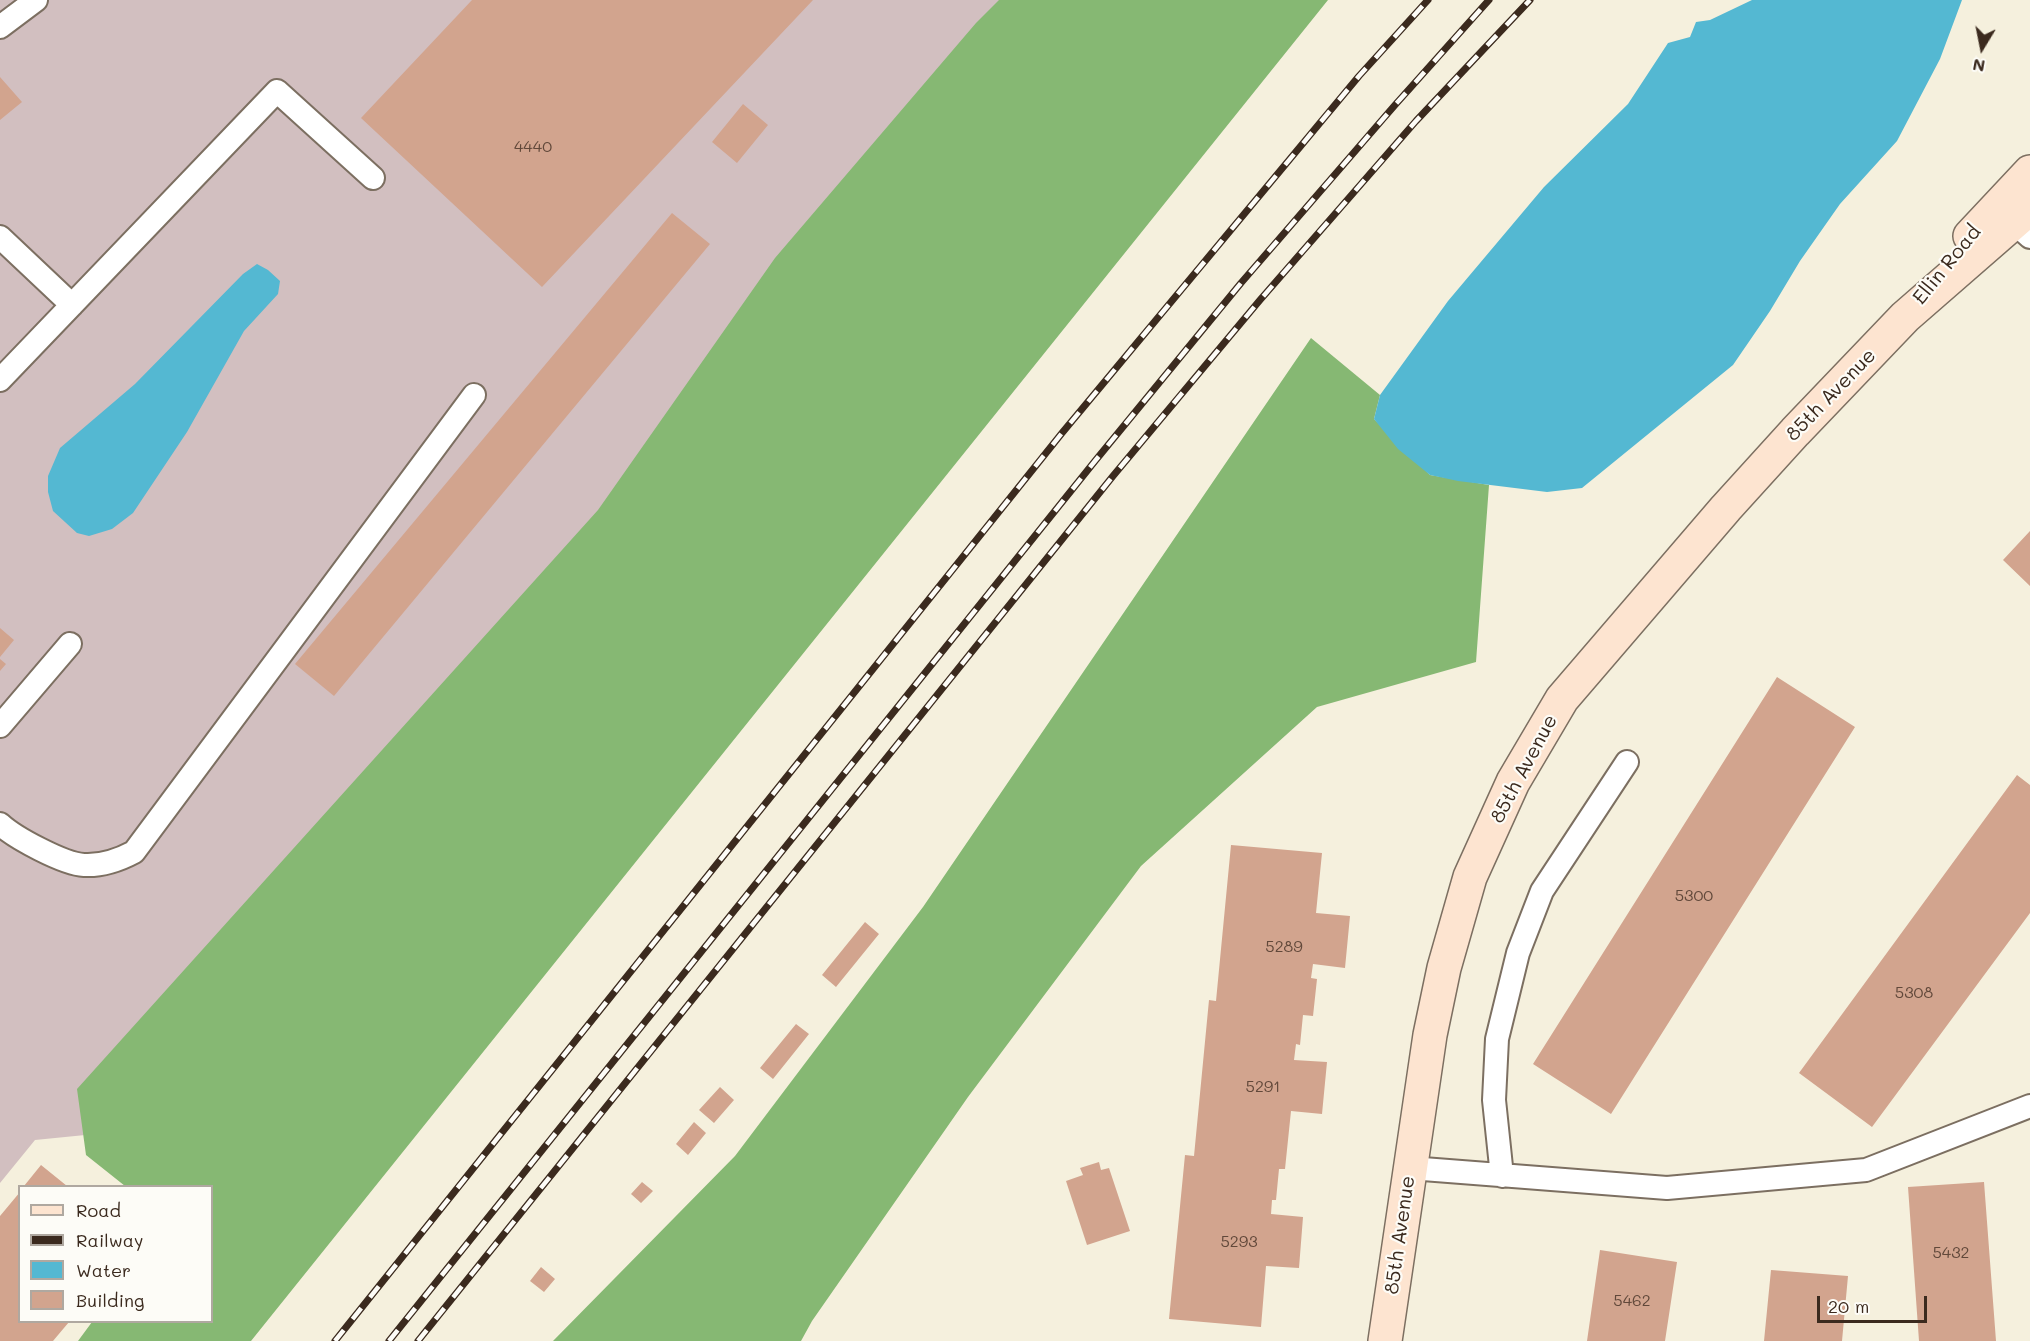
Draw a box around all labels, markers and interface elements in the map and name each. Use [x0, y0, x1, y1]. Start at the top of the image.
north arrow [1952, 18, 2012, 78]
text: N [1971, 55, 1987, 78]
house number: 4440 [514, 137, 552, 157]
street label: Ellin Road [1908, 221, 1986, 309]
street label: 85th Avenue [1781, 344, 1881, 446]
street label: 85th Avenue [1485, 711, 1563, 827]
house number: 5300 [1675, 886, 1713, 906]
house number: 5289 [1265, 937, 1303, 957]
house number: 5308 [1895, 983, 1933, 1003]
house number: 5291 [1246, 1077, 1280, 1097]
street label: 85th Avenue [1380, 1174, 1420, 1296]
legend [18, 1185, 213, 1323]
text: Road [76, 1198, 121, 1222]
text: Railway [76, 1228, 143, 1252]
house number: 5293 [1220, 1232, 1258, 1252]
house number: 5432 [1932, 1243, 1970, 1263]
text: Water [76, 1258, 131, 1282]
scale bar [1820, 1284, 1930, 1322]
text: Building [76, 1288, 144, 1312]
house number: 5462 [1613, 1291, 1651, 1311]
text: 20 m [1828, 1294, 1869, 1318]

